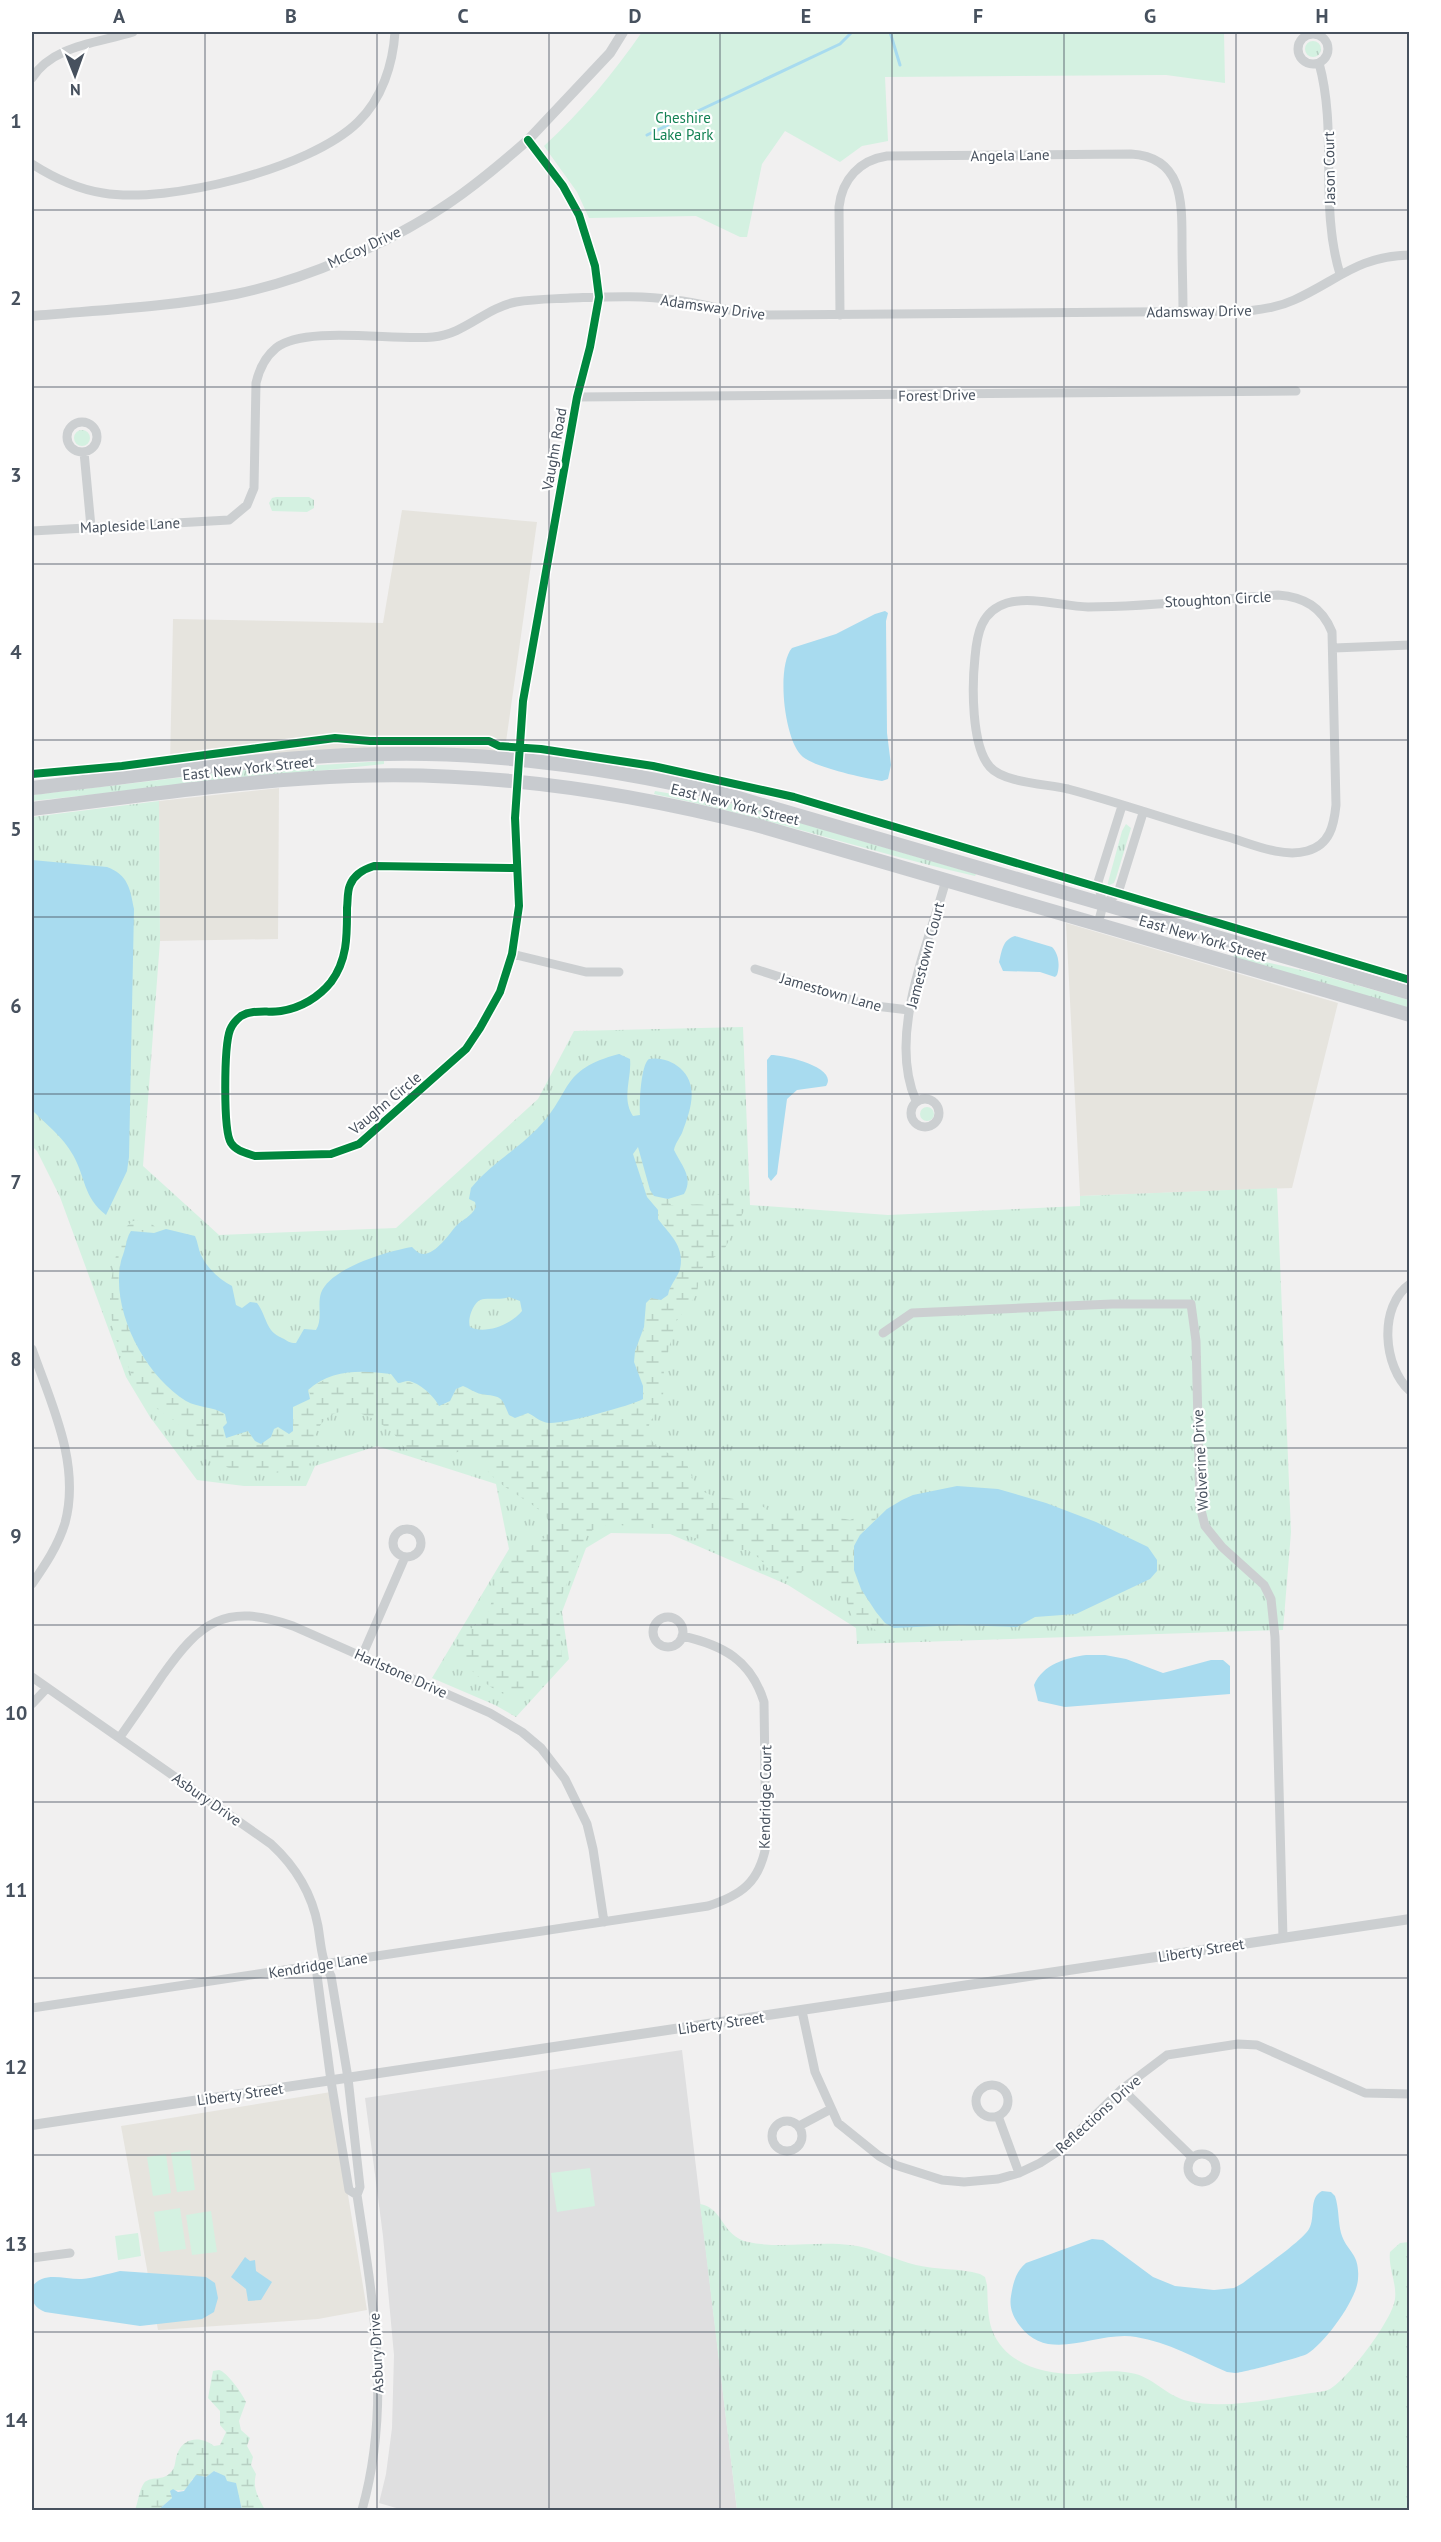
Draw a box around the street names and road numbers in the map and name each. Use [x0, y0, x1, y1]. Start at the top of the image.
street label: Jason Court [1319, 131, 1339, 206]
street label: Angela Lane [970, 145, 1050, 165]
street label: McCoy Drive [324, 222, 404, 272]
street label: Adamsway Drive [660, 290, 766, 324]
street label: Adamsway Drive [1146, 301, 1252, 321]
street label: Forest Drive [898, 385, 976, 405]
street label: Vaughn Road [537, 406, 571, 493]
street label: Mapleside Lane [79, 513, 181, 537]
street label: Stoughton Circle [1164, 587, 1272, 611]
street label: East New York Street [181, 752, 315, 784]
street label: East New York Street [669, 779, 801, 829]
street label: Jamestown Court [901, 900, 948, 1011]
street label: East New York Street [1137, 911, 1269, 965]
street label: Jamestown Lane [777, 968, 884, 1016]
street label: Vaughn Circle [344, 1067, 425, 1139]
street label: Wolverine Drive [1188, 1409, 1212, 1511]
street label: Harlstone Drive [352, 1644, 450, 1702]
street label: Kendridge Court [755, 1745, 775, 1849]
street label: Asbury Drive [169, 1768, 245, 1830]
street label: Liberty Street [1157, 1934, 1245, 1966]
street label: Kendridge Lane [267, 1948, 369, 1982]
street label: Liberty Street [677, 2008, 765, 2038]
street label: Reflections Drive [1051, 2071, 1145, 2157]
street label: Liberty Street [196, 2079, 284, 2109]
street label: Asbury Drive [364, 2312, 388, 2394]

